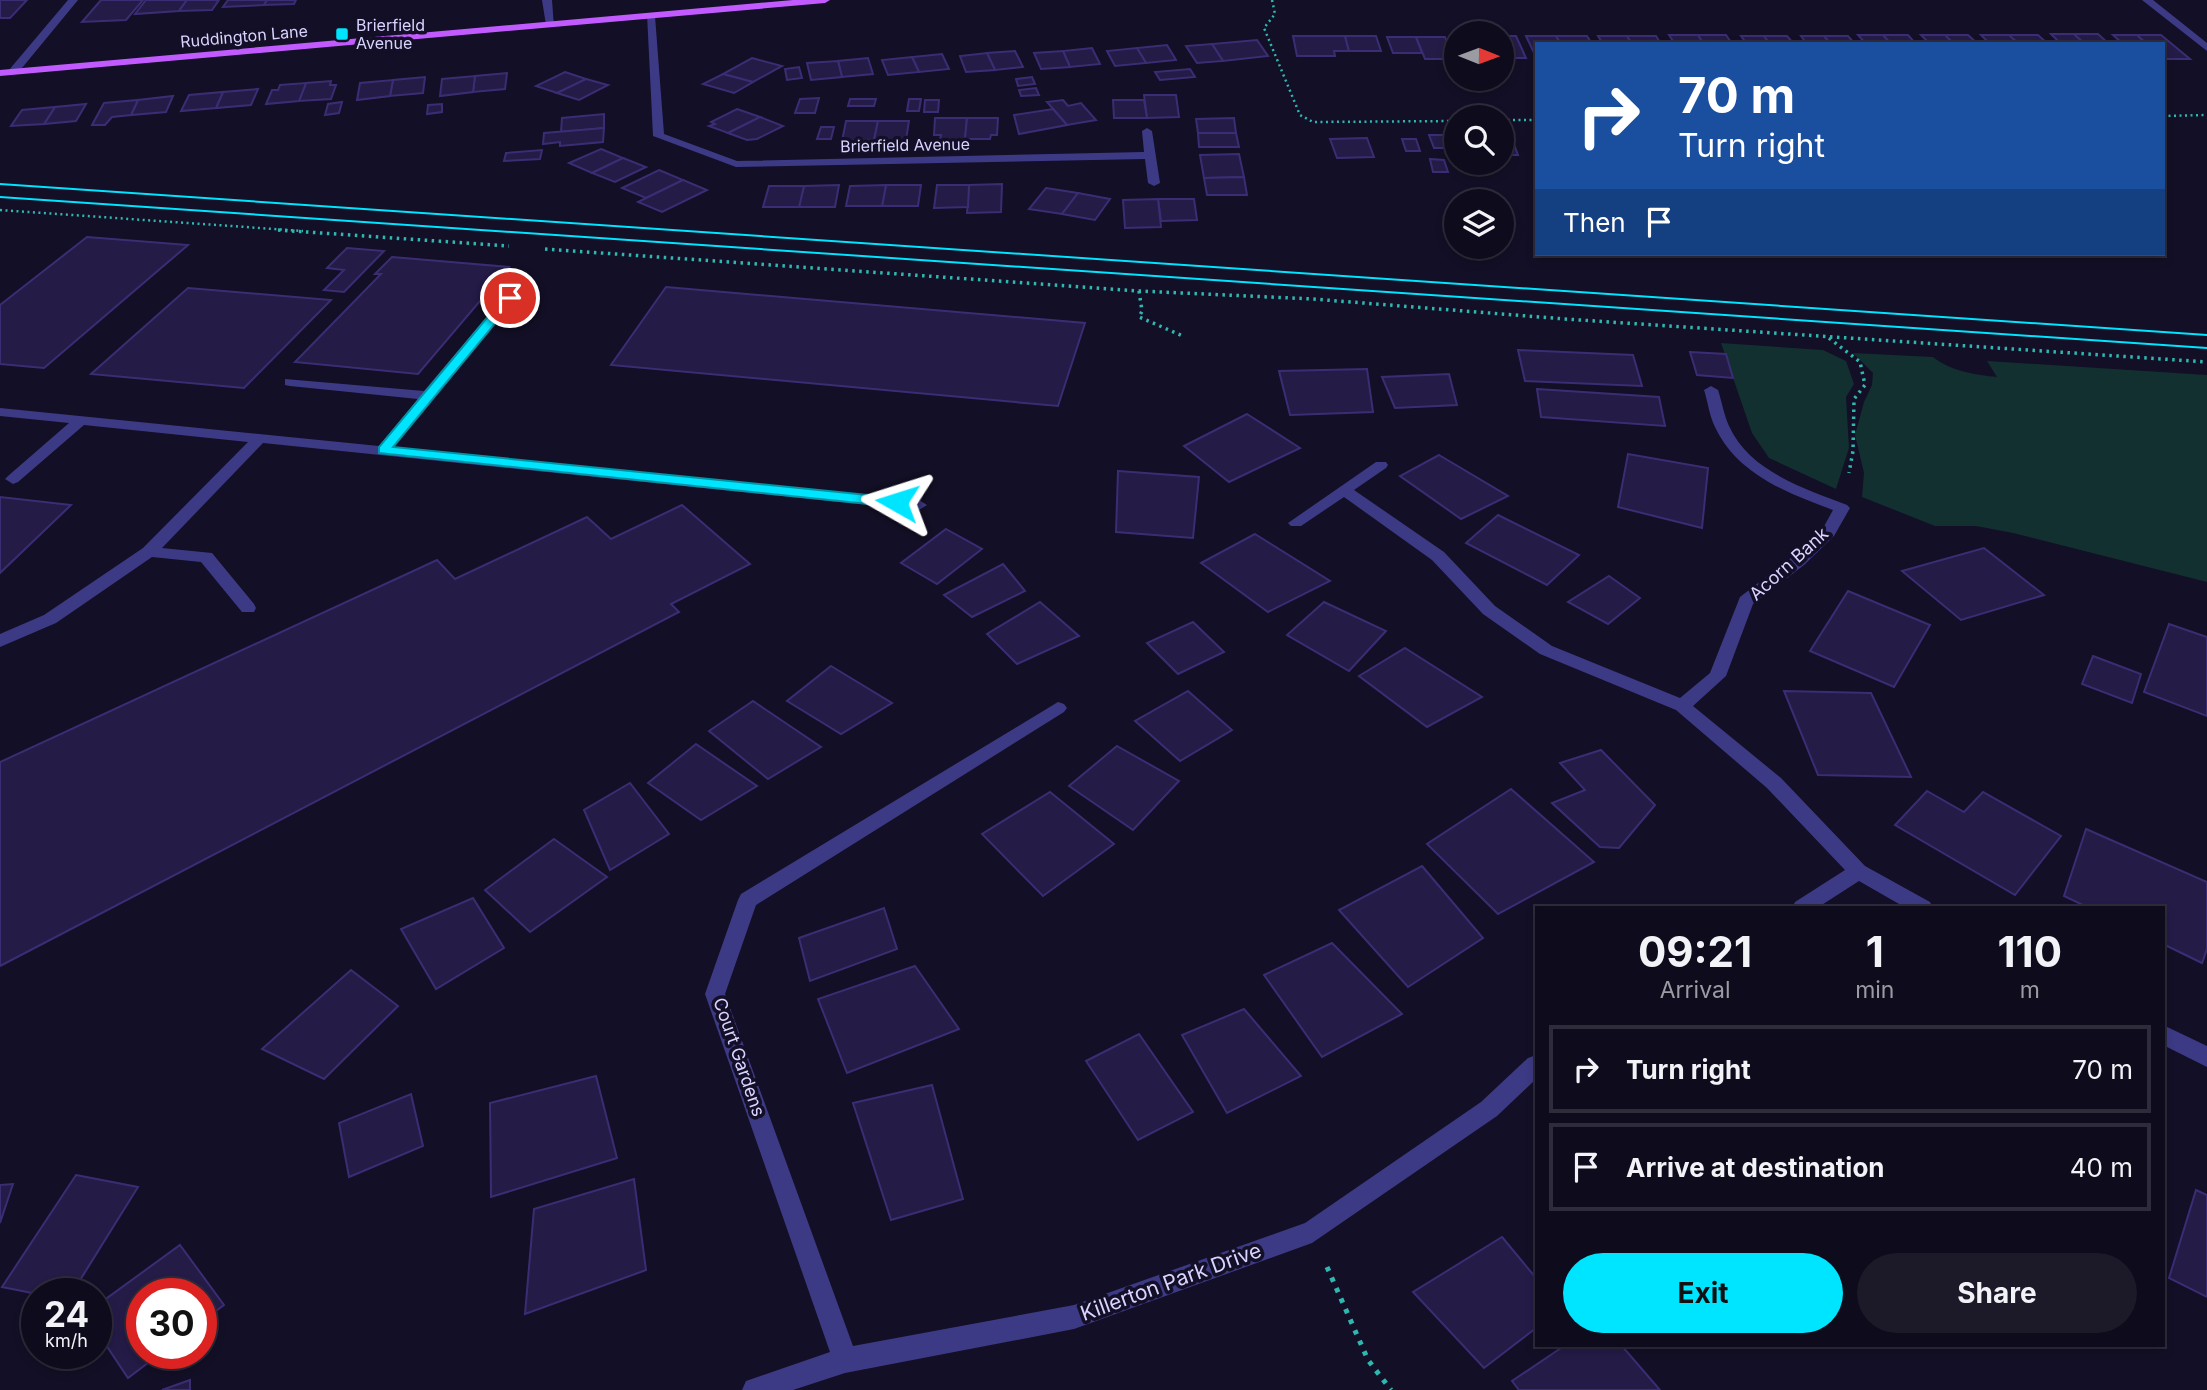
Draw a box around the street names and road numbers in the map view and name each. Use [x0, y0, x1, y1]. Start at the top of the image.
street label: Ruddington Lane [179, 20, 309, 52]
street label: Brierfield Avenue [840, 134, 970, 156]
street label: Acorn Bank [1745, 523, 1832, 604]
street label: Court Gardens [709, 995, 770, 1119]
street label: Killerton Park Drive [1077, 1237, 1265, 1326]

